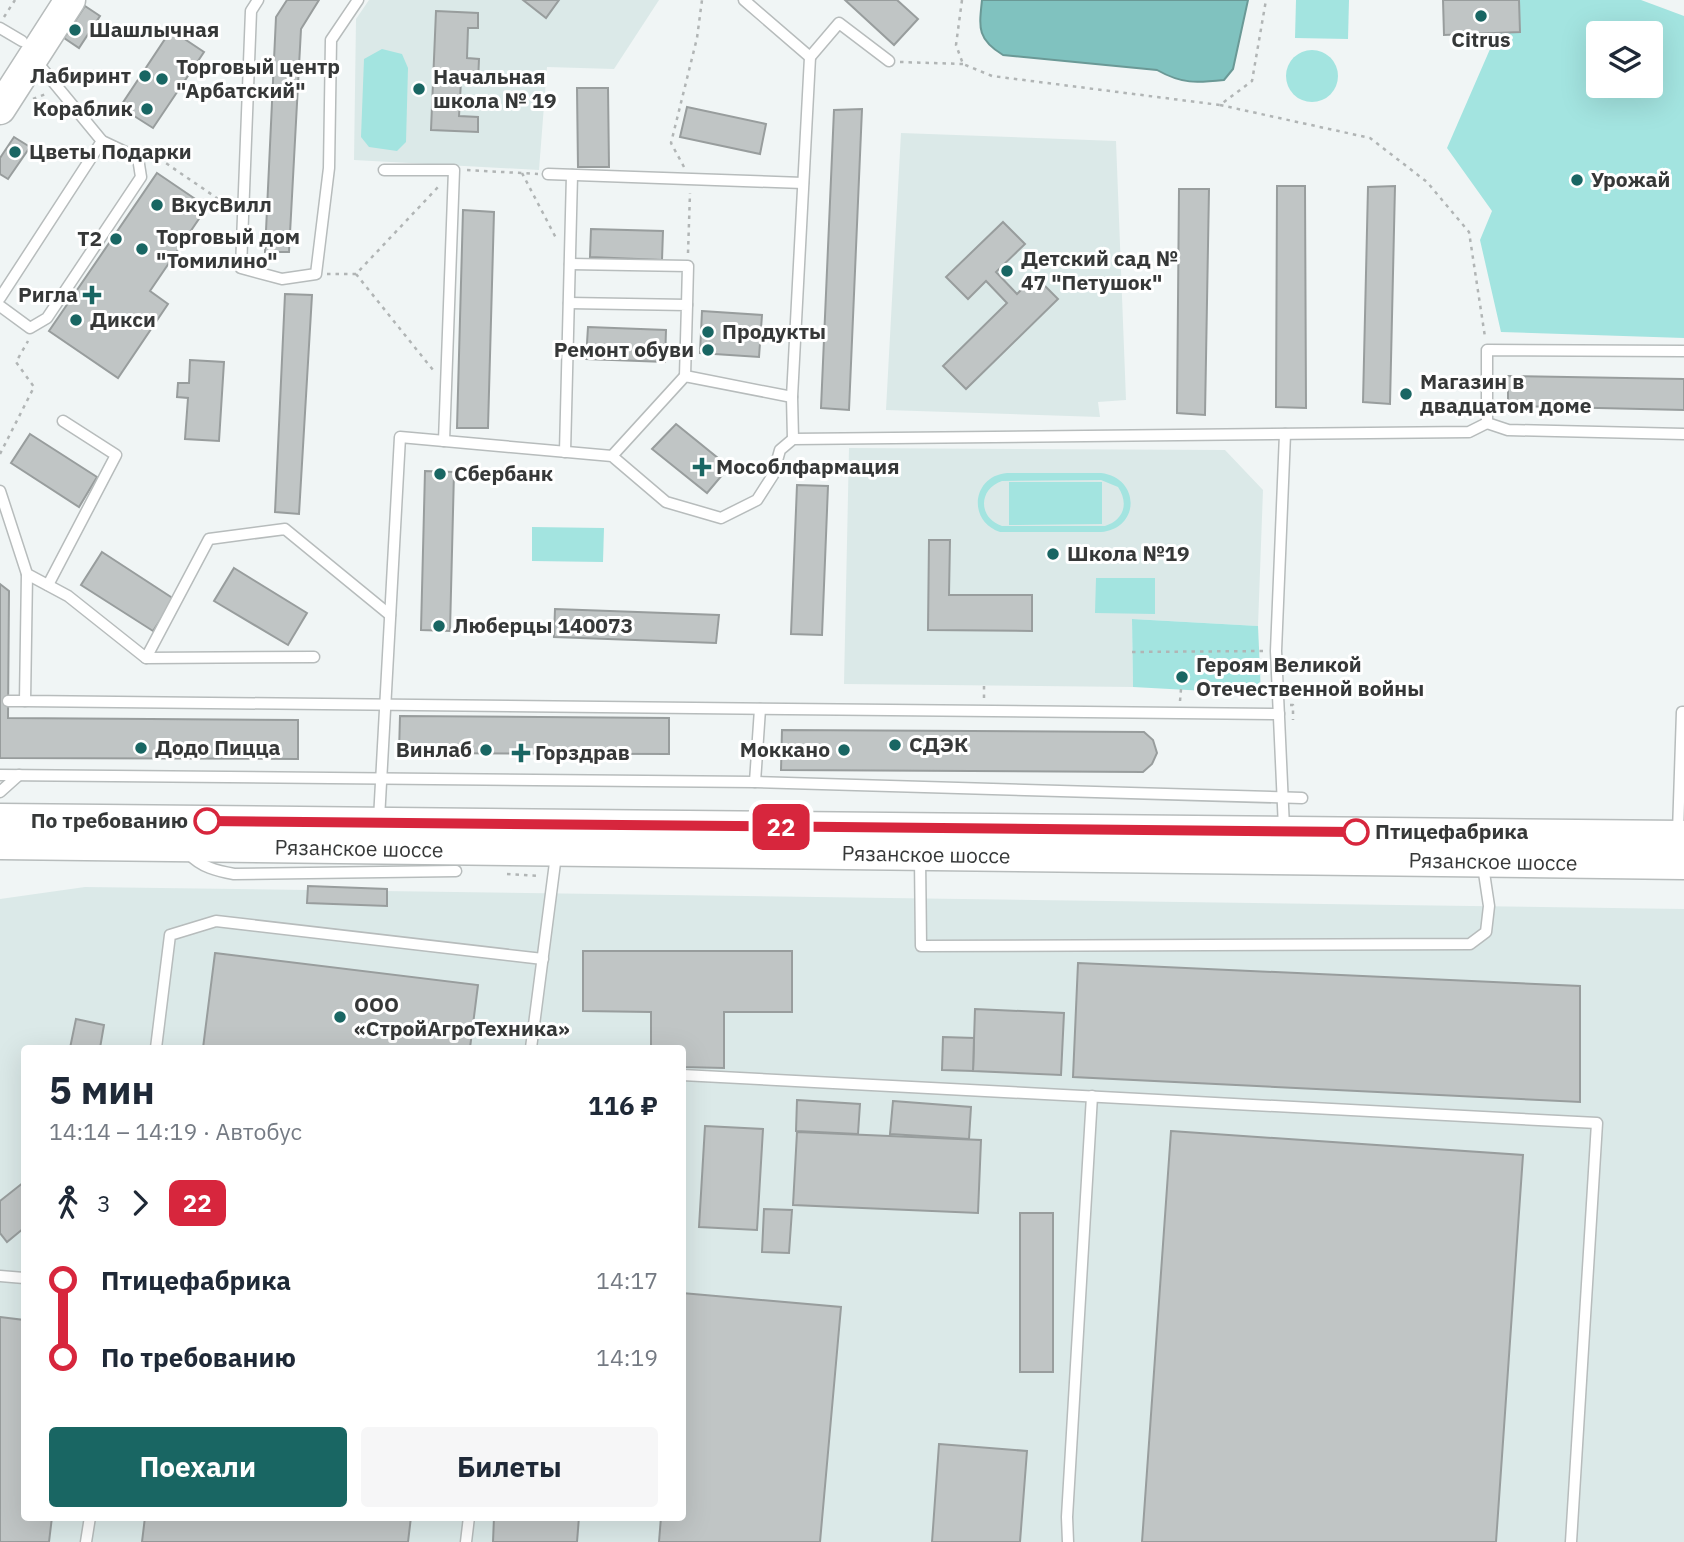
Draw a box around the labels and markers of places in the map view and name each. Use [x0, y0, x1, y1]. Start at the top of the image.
marker: Citrus [1473, 8, 1489, 24]
place label: Шашлычная [89, 15, 219, 43]
marker: Шашлычная [67, 22, 83, 38]
place label: Citrus [1451, 25, 1511, 53]
place label: Торговый центр "Арбатский" [176, 52, 340, 104]
place label: Лабиринт [30, 61, 131, 89]
place label: Начальная школа № 19 [433, 62, 557, 114]
marker: Лабиринт [137, 68, 153, 84]
marker: Торговый центр "Арбатский" [154, 71, 170, 87]
marker: Начальная школа № 19 [411, 81, 427, 97]
place label: Кораблик [33, 94, 133, 122]
marker: Кораблик [139, 101, 155, 117]
place label: Цветы Подарки [29, 137, 192, 165]
marker: Цветы Подарки [7, 144, 23, 160]
place label: Урожай [1591, 165, 1670, 193]
marker: Урожай [1569, 172, 1585, 188]
place label: ВкусВилл [171, 190, 272, 218]
marker: ВкусВилл [149, 197, 165, 213]
place label: Торговый дом "Томилино" [156, 222, 300, 274]
place label: T2 [77, 224, 102, 252]
marker: T2 [108, 231, 124, 247]
marker: Торговый дом "Томилино" [134, 241, 150, 257]
place label: Детский сад № 47 "Петушок" [1021, 244, 1178, 296]
marker: Детский сад № 47 "Петушок" [999, 263, 1015, 279]
place label: Ригла [18, 280, 78, 308]
marker: Ригла [84, 287, 100, 303]
place label: Дикси [90, 305, 156, 333]
marker: Дикси [68, 312, 84, 328]
place label: Продукты [722, 317, 826, 345]
marker: Продукты [700, 324, 716, 340]
place label: Ремонт обуви [554, 335, 694, 363]
marker: Ремонт обуви [700, 342, 716, 358]
place label: Магазин в двадцатом доме [1420, 367, 1592, 419]
marker: Магазин в двадцатом доме [1398, 386, 1414, 402]
place label: Мособлфармация [716, 452, 899, 480]
place label: Сбербанк [454, 459, 553, 487]
marker: Мособлфармация [694, 459, 710, 475]
marker: Сбербанк [432, 466, 448, 482]
place label: Школа №19 [1067, 539, 1190, 567]
marker: Школа №19 [1045, 546, 1061, 562]
place label: Люберцы 140073 [453, 611, 633, 639]
marker: Люберцы 140073 [431, 618, 447, 634]
place label: Героям Великой Отечественной войны [1196, 650, 1424, 702]
marker: Героям Великой Отечественной войны [1174, 669, 1190, 685]
place label: СДЭК [909, 730, 968, 758]
place label: Додо Пицца [155, 733, 280, 761]
place label: Винлаб [396, 735, 472, 763]
place label: Моккано [740, 735, 830, 763]
marker: СДЭК [887, 737, 903, 753]
place label: Горздрав [535, 738, 630, 766]
marker: Додо Пицца [133, 740, 149, 756]
marker: Винлаб [478, 742, 494, 758]
marker: Моккано [836, 742, 852, 758]
marker: Горздрав [513, 745, 529, 761]
place label: По требованию [31, 806, 188, 834]
marker: По требованию [194, 808, 220, 834]
place label: Птицефабрика [1375, 817, 1529, 845]
marker: Птицефабрика [1343, 819, 1369, 845]
place label: ООО «СтройАгроТехника» [354, 990, 570, 1042]
marker: ООО «СтройАгроТехника» [332, 1009, 348, 1025]

